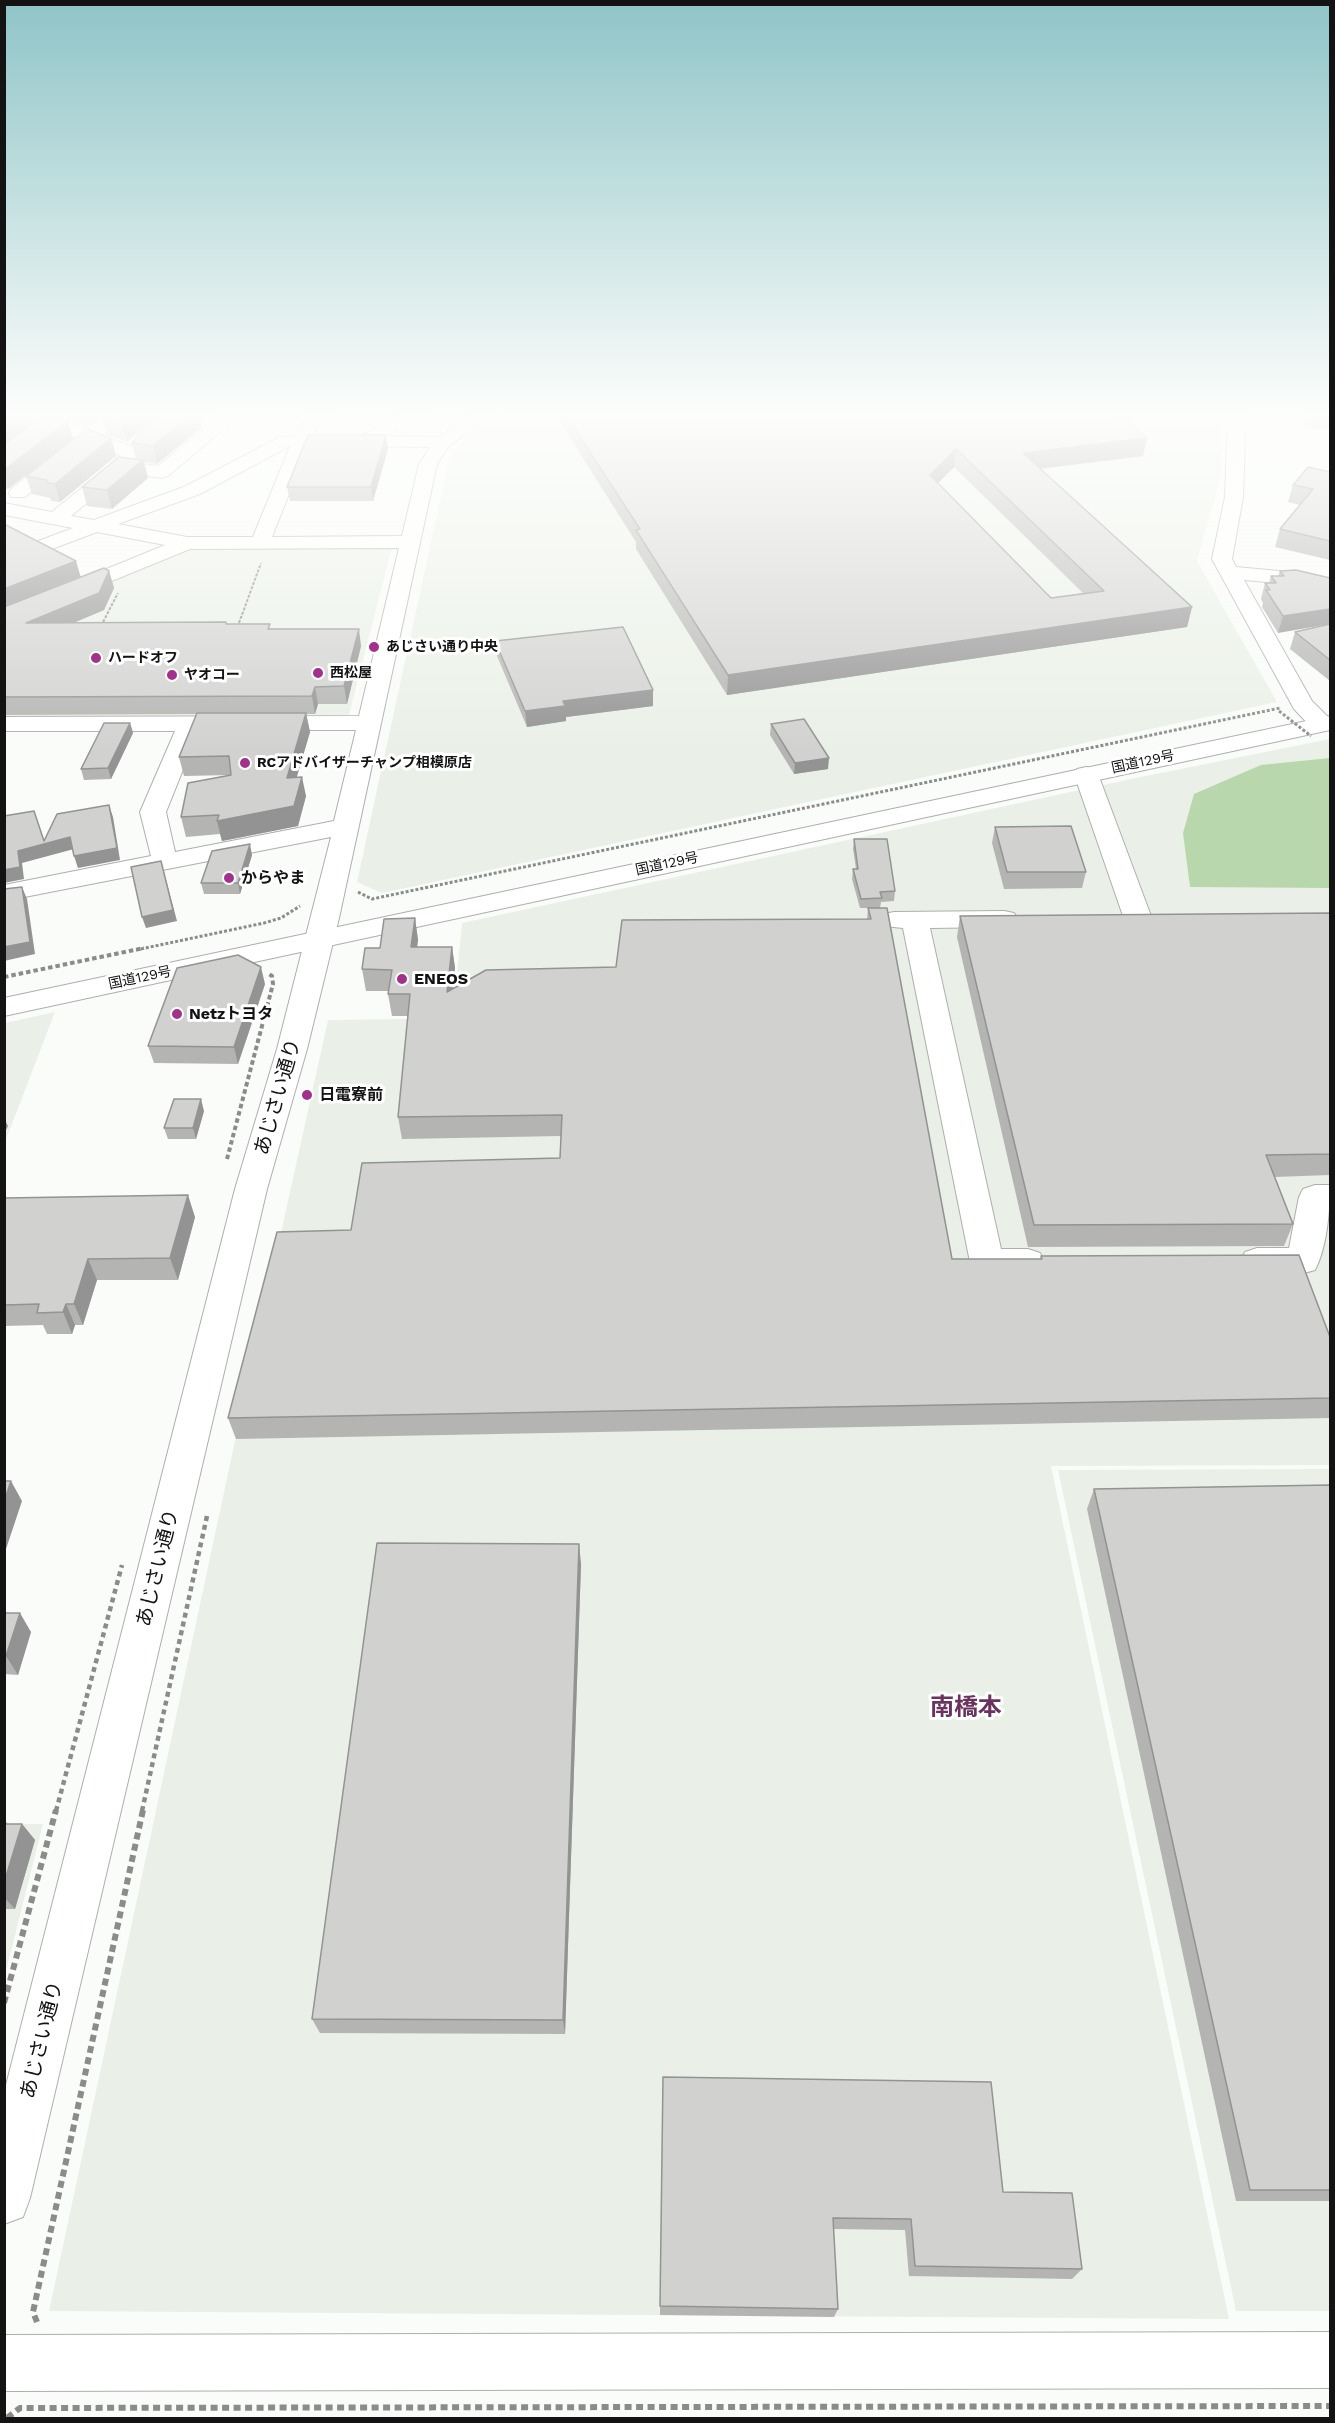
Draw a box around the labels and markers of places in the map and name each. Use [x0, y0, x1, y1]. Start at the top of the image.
place label: あじさい通り中央 [386, 639, 498, 655]
marker: あじさい通り中央 [367, 640, 381, 654]
place label: ハードオフ [108, 650, 178, 666]
marker: ハードオフ [89, 651, 103, 665]
place label: 西松屋 [330, 665, 372, 681]
marker: 西松屋 [311, 666, 325, 680]
place label: ヤオコー [184, 667, 240, 683]
marker: ヤオコー [165, 668, 179, 682]
place label: RCアドバイザーチャンプ相模原店 [257, 755, 472, 771]
marker: RCアドバイザーチャンプ相模原店 [238, 756, 252, 770]
place label: からやま [241, 868, 305, 888]
marker: からやま [222, 871, 236, 885]
place label: ENEOS [414, 969, 468, 989]
marker: ENEOS [395, 972, 409, 986]
place label: Netzトヨタ [189, 1004, 273, 1024]
marker: Netzトヨタ [170, 1007, 184, 1021]
place label: 日電寮前 [319, 1085, 383, 1105]
marker: 日電寮前 [300, 1088, 314, 1102]

